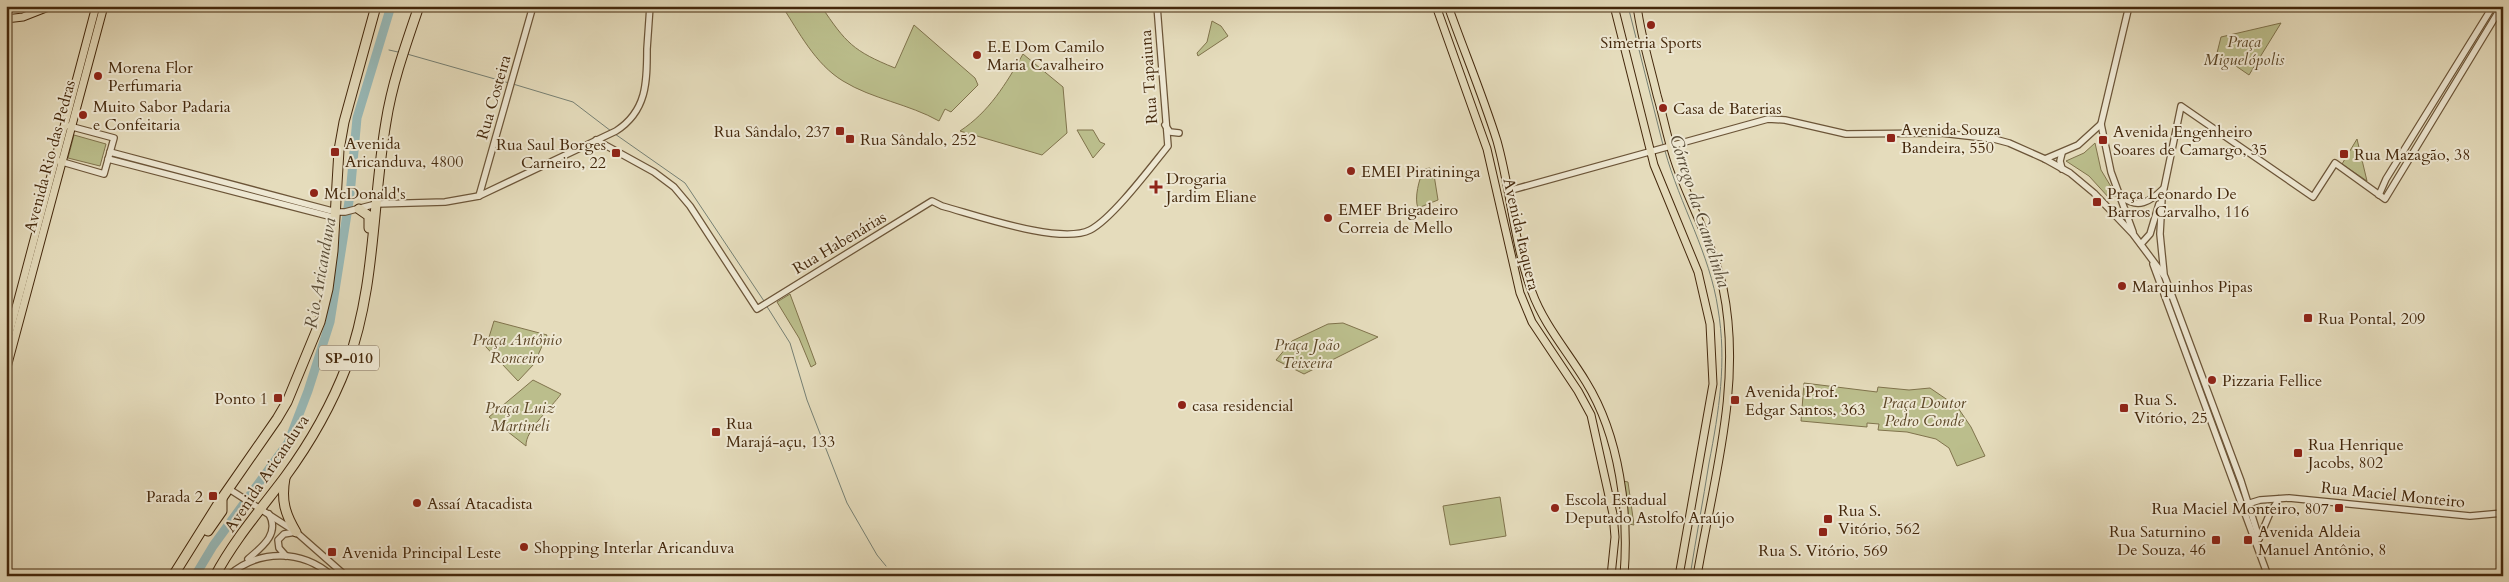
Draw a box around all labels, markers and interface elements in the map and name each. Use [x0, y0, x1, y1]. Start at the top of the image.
marker: Simetria Sports [1645, 19, 1657, 31]
street label: Rua Tapaiuna [1135, 29, 1163, 125]
park label: Praça Miguelópolis [2203, 31, 2285, 71]
place label: Simetria Sports [1600, 32, 1702, 54]
place label: E.E Dom Camilo Maria Cavalheiro [987, 36, 1105, 76]
marker: E.E Dom Camilo Maria Cavalheiro [971, 49, 983, 61]
street label: Rua Costeira [471, 52, 517, 142]
place label: Morena Flor Perfumaria [108, 57, 193, 97]
marker: Morena Flor Perfumaria [92, 70, 104, 82]
street label: Avenida Rio das Pedras [19, 78, 81, 235]
place label: Muito Sabor Padaria e Confeitaria [93, 96, 231, 136]
place label: Casa de Baterias [1673, 98, 1782, 120]
marker: Casa de Baterias [1657, 102, 1669, 114]
marker: Muito Sabor Padaria e Confeitaria [77, 109, 89, 121]
place label: Avenida Souza Bandeira, 550 [1901, 119, 2001, 159]
place label: Rua Sândalo, 237 [714, 121, 830, 143]
place label: Avenida Engenheiro Soares de Camargo, 35 [2113, 121, 2267, 161]
marker: Rua Sândalo, 237 [834, 125, 846, 137]
place label: Rua Sândalo, 252 [860, 129, 976, 151]
water label: Córrego da Gamelinha [1663, 131, 1736, 291]
marker: Avenida Souza Bandeira, 550 [1885, 132, 1897, 144]
place label: Avenida Aricanduva, 4800 [345, 133, 463, 173]
marker: Rua Sândalo, 252 [844, 133, 856, 145]
place label: Rua Saul Borges Carneiro, 22 [496, 134, 606, 174]
marker: Avenida Engenheiro Soares de Camargo, 35 [2097, 134, 2109, 146]
place label: Rua Mazagão, 38 [2354, 144, 2470, 166]
marker: Avenida Aricanduva, 4800 [329, 146, 341, 158]
marker: Rua Saul Borges Carneiro, 22 [610, 147, 622, 159]
marker: Rua Mazagão, 38 [2338, 148, 2350, 160]
place label: EMEI Piratininga [1361, 161, 1481, 183]
marker: EMEI Piratininga [1345, 165, 1357, 177]
place label: Drogaria Jardim Eliane [1164, 168, 1257, 208]
street label: Avenida Itaquera [1497, 176, 1545, 293]
marker: Drogaria Jardim Eliane [1150, 181, 1162, 193]
place label: McDonald's [324, 183, 406, 205]
place label: Praça Leonardo De Barros Carvalho, 116 [2107, 183, 2249, 223]
marker: McDonald's [308, 187, 320, 199]
marker: Praça Leonardo De Barros Carvalho, 116 [2091, 196, 2103, 208]
place label: EMEF Brigadeiro Correia de Mello [1338, 199, 1458, 239]
street label: Rua Habenárias [788, 206, 891, 280]
marker: EMEF Brigadeiro Correia de Mello [1322, 212, 1334, 224]
water label: Rio Aricanduva [298, 216, 343, 330]
place label: Marquinhos Pipas [2132, 276, 2253, 298]
marker: Marquinhos Pipas [2116, 280, 2128, 292]
place label: Rua Pontal, 209 [2318, 308, 2425, 330]
marker: Rua Pontal, 209 [2302, 312, 2314, 324]
park label: Praça Antônio Ronceiro [472, 329, 562, 369]
park label: Praça João Teixeira [1274, 334, 1340, 374]
road number: SP-010 [319, 346, 379, 370]
place label: Pizzaria Fellice [2222, 370, 2322, 392]
marker: Pizzaria Fellice [2206, 374, 2218, 386]
place label: Avenida Prof. Edgar Santos, 363 [1745, 381, 1865, 421]
place label: Ponto 1 [215, 388, 268, 410]
place label: Rua S. Vitório, 25 [2134, 389, 2208, 429]
marker: Ponto 1 [272, 392, 284, 404]
park label: Praça Doutor Pedro Conde [1882, 392, 1967, 432]
marker: Avenida Prof. Edgar Santos, 363 [1729, 394, 1741, 406]
place label: casa residencial [1192, 395, 1293, 417]
park label: Praça Luiz Martineli [485, 397, 555, 437]
marker: casa residencial [1176, 399, 1188, 411]
marker: Rua S. Vitório, 25 [2118, 402, 2130, 414]
street label: Avenida Aricanduva [219, 410, 314, 537]
place label: Rua Marajá-açu, 133 [726, 413, 835, 453]
marker: Rua Marajá-açu, 133 [710, 426, 722, 438]
place label: Rua Henrique Jacobs, 802 [2306, 434, 2404, 474]
marker: Rua Henrique Jacobs, 802 [2292, 447, 2304, 459]
street label: Rua Maciel Monteiro [2320, 476, 2466, 514]
place label: Parada 2 [146, 486, 203, 508]
place label: Escola Estadual Deputado Astolfo Araújo [1565, 489, 1735, 529]
marker: Parada 2 [207, 490, 219, 502]
place label: Assaí Atacadista [427, 493, 533, 515]
marker: Assaí Atacadista [411, 497, 423, 509]
place label: Rua Maciel Monteiro, 807 [2151, 498, 2329, 520]
place label: Rua S. Vitório, 562 [1838, 500, 1920, 540]
marker: Escola Estadual Deputado Astolfo Araújo [1549, 502, 1561, 514]
marker: Rua Maciel Monteiro, 807 [2333, 502, 2345, 514]
marker: Rua S. Vitório, 562 [1822, 513, 1834, 525]
place label: Rua Saturnino De Souza, 46 [2109, 521, 2206, 561]
place label: Avenida Aldeia Manuel Antônio, 8 [2258, 521, 2386, 561]
marker: Rua S. Vitório, 569 [1817, 526, 1829, 538]
marker: Rua Saturnino De Souza, 46 [2210, 534, 2222, 546]
marker: Avenida Aldeia Manuel Antônio, 8 [2242, 534, 2254, 546]
place label: Shopping Interlar Aricanduva [534, 537, 735, 559]
place label: Rua S. Vitório, 569 [1758, 540, 1888, 562]
marker: Shopping Interlar Aricanduva [518, 541, 530, 553]
place label: Avenida Principal Leste [342, 542, 501, 564]
marker: Avenida Principal Leste [326, 546, 338, 558]

